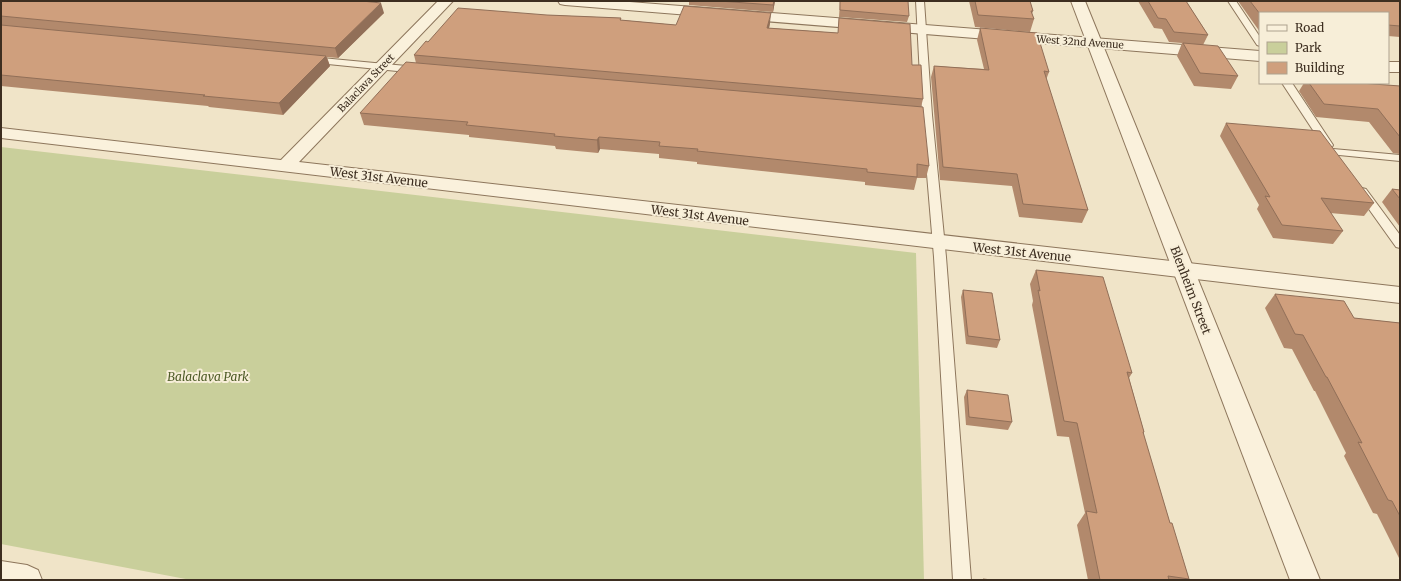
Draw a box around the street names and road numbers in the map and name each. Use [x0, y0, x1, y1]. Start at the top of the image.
street label: West 32nd Avenue [1035, 32, 1124, 52]
street label: Balaclava Street [335, 51, 397, 115]
street label: West 31st Avenue [328, 163, 429, 190]
street label: West 31st Avenue [649, 201, 750, 228]
street label: West 31st Avenue [971, 239, 1072, 265]
street label: Blenheim Street [1167, 244, 1215, 336]

